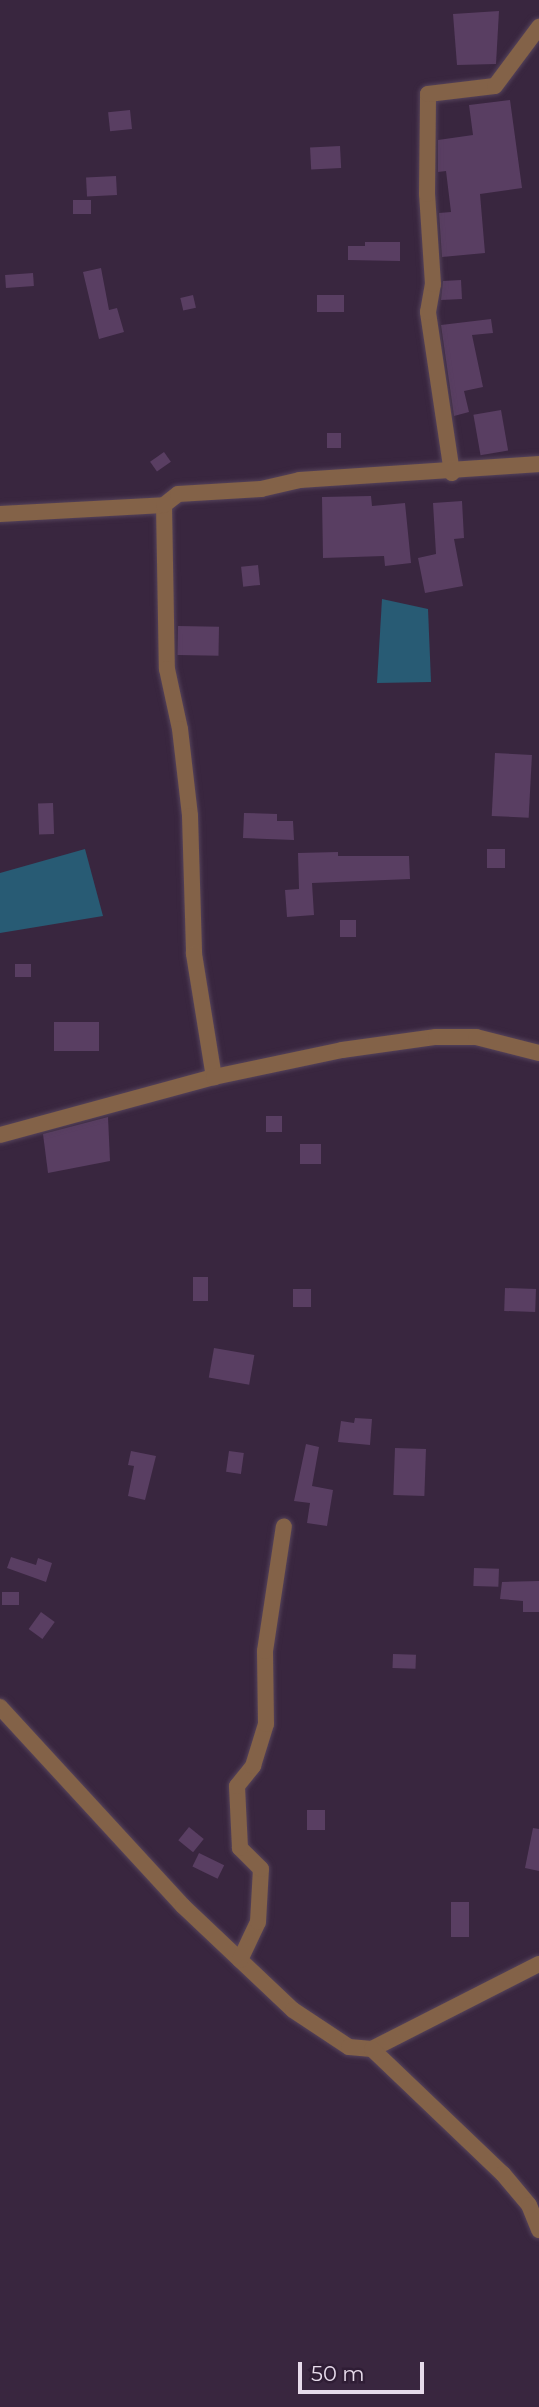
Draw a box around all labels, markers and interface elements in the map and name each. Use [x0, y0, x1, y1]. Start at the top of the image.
scale bar [301, 2348, 427, 2392]
text: 50 m [311, 2361, 365, 2386]

